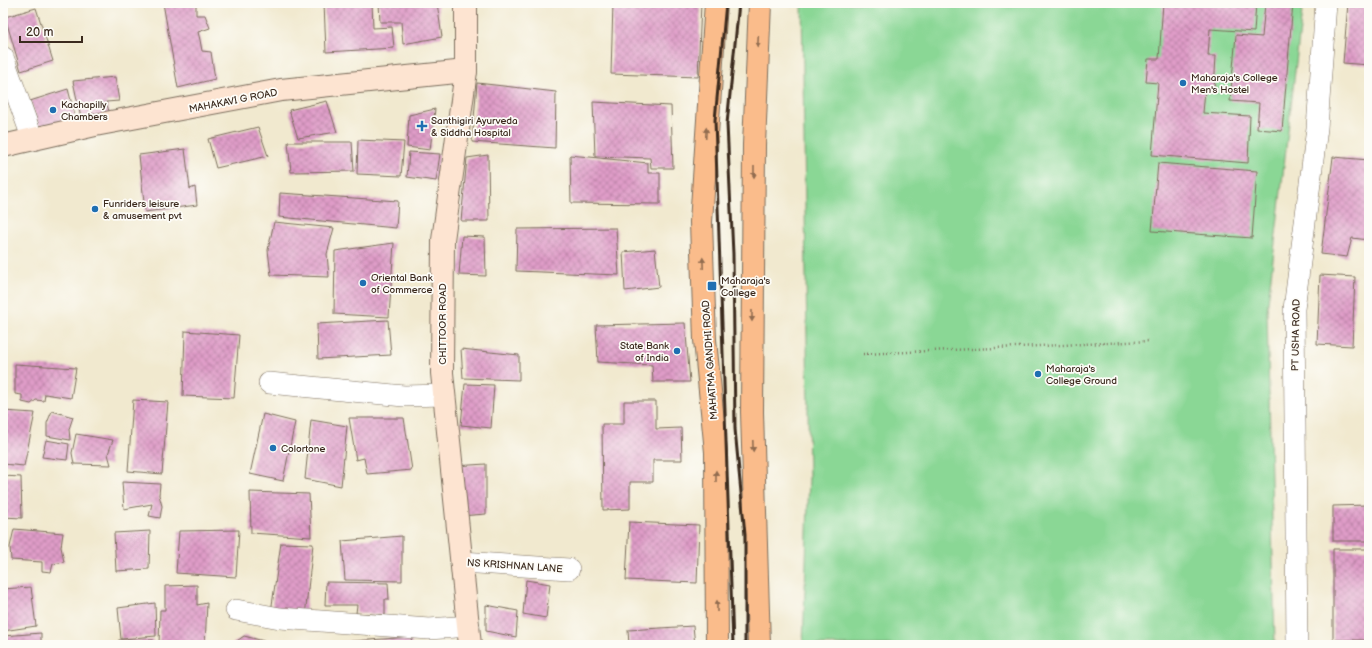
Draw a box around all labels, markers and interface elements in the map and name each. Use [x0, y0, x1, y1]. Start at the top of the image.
scale bar [20, 18, 82, 44]
text: 20 m [26, 25, 53, 40]
one-way arrow [755, 36, 762, 48]
place label: Maharaja's College Men's Hostel [1191, 72, 1278, 96]
marker: Maharaja's College Men's Hostel [1178, 78, 1188, 88]
street label: MAHAKAVI G ROAD [188, 87, 278, 115]
place label: Kachapilly Chambers [61, 99, 108, 123]
marker: Kachapilly Chambers [48, 105, 58, 115]
place label: Santhigiri Ayurveda & Siddha Hospital [431, 115, 518, 139]
marker: Santhigiri Ayurveda & Siddha Hospital [416, 120, 428, 132]
one-way arrow [703, 127, 710, 139]
one-way arrow [750, 166, 757, 178]
place label: Funriders leisure & amusement pvt [103, 198, 182, 222]
marker: Funriders leisure & amusement pvt [90, 204, 100, 214]
one-way arrow [699, 257, 706, 269]
place label: Oriental Bank of Commerce [371, 272, 433, 296]
place label: Maharaja's College [721, 275, 770, 299]
marker: Oriental Bank of Commerce [358, 278, 368, 288]
marker: Maharaja's College [706, 280, 718, 292]
street label: CHITTOOR ROAD [437, 283, 449, 365]
street label: PT USHA ROAD [1289, 299, 1303, 371]
street label: MAHATMA GANDHI ROAD [700, 300, 720, 420]
one-way arrow [749, 310, 755, 323]
place label: State Bank of India [620, 340, 669, 364]
marker: State Bank of India [672, 346, 682, 356]
place label: Maharaja's College Ground [1046, 363, 1117, 387]
marker: Maharaja's College Ground [1033, 369, 1043, 379]
one-way arrow [749, 440, 756, 452]
marker: Colortone [268, 443, 278, 453]
place label: Colortone [281, 443, 325, 455]
one-way arrow [713, 469, 719, 482]
street label: NS KRISHNAN LANE [467, 557, 564, 575]
one-way arrow [714, 599, 720, 612]

